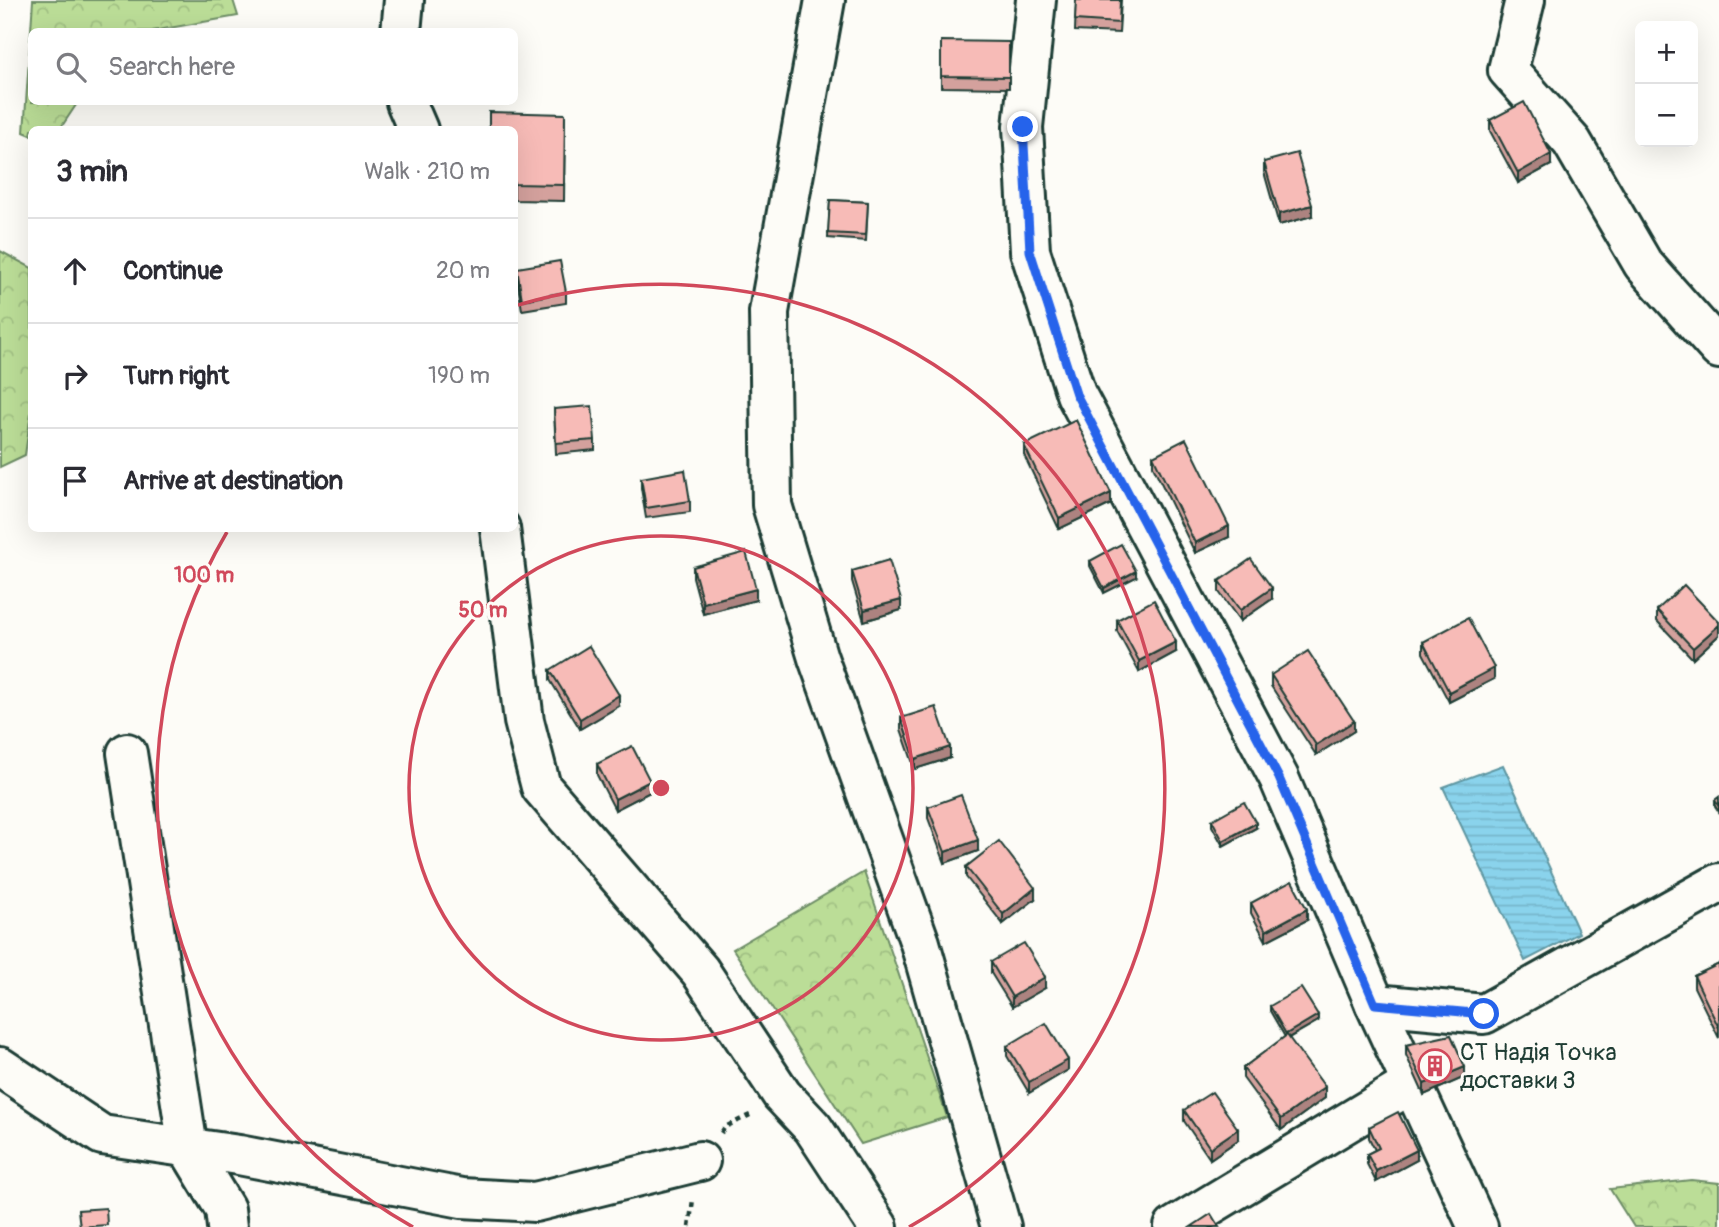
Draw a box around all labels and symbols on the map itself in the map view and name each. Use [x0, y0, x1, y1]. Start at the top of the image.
route end [1007, 111, 1038, 142]
text: 100 m [174, 562, 234, 589]
text: 50 m [459, 597, 508, 624]
centre of rings [649, 776, 673, 800]
route start [1468, 998, 1499, 1029]
place label: СТ Надія Точка доставки 3 [1460, 1038, 1617, 1095]
building icon: СТ Надія Точка доставки 3 [1416, 1047, 1454, 1085]

